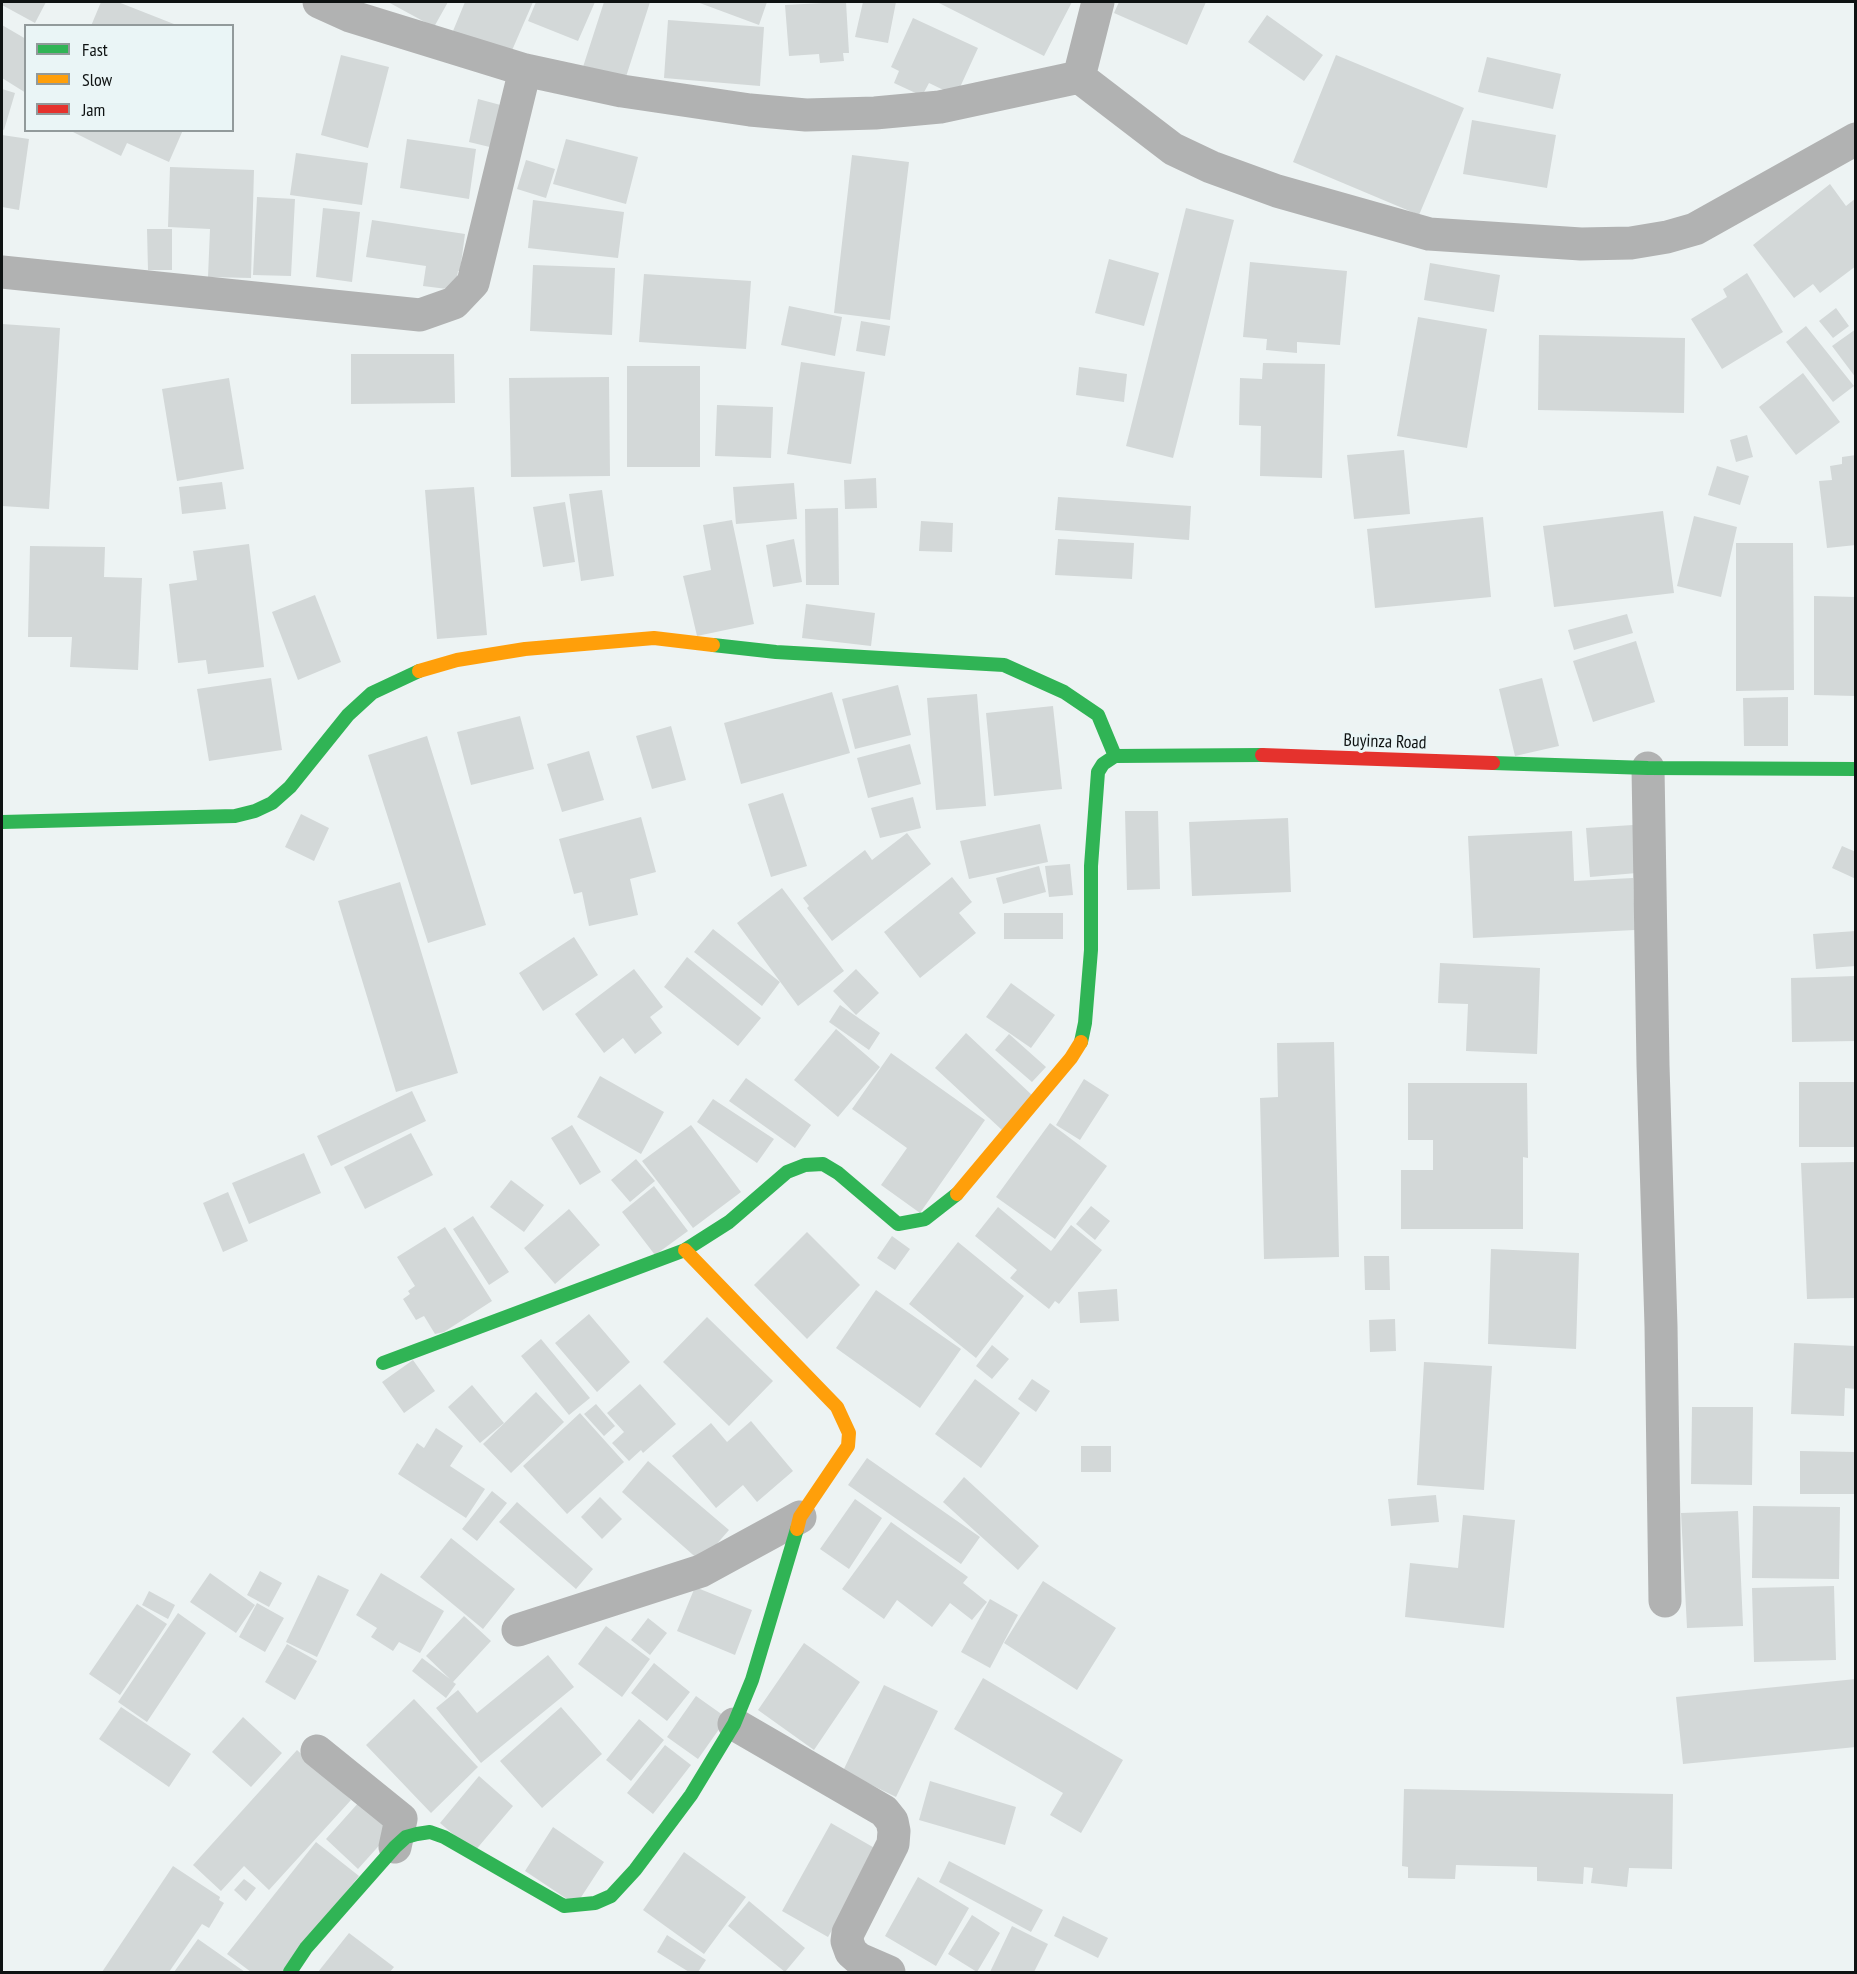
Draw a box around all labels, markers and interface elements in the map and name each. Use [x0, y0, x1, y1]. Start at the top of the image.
legend [24, 24, 234, 132]
text: Fast [82, 38, 108, 61]
text: Slow [82, 68, 112, 91]
text: Jam [82, 98, 105, 121]
street label: Buyinza Road [1343, 730, 1427, 754]

